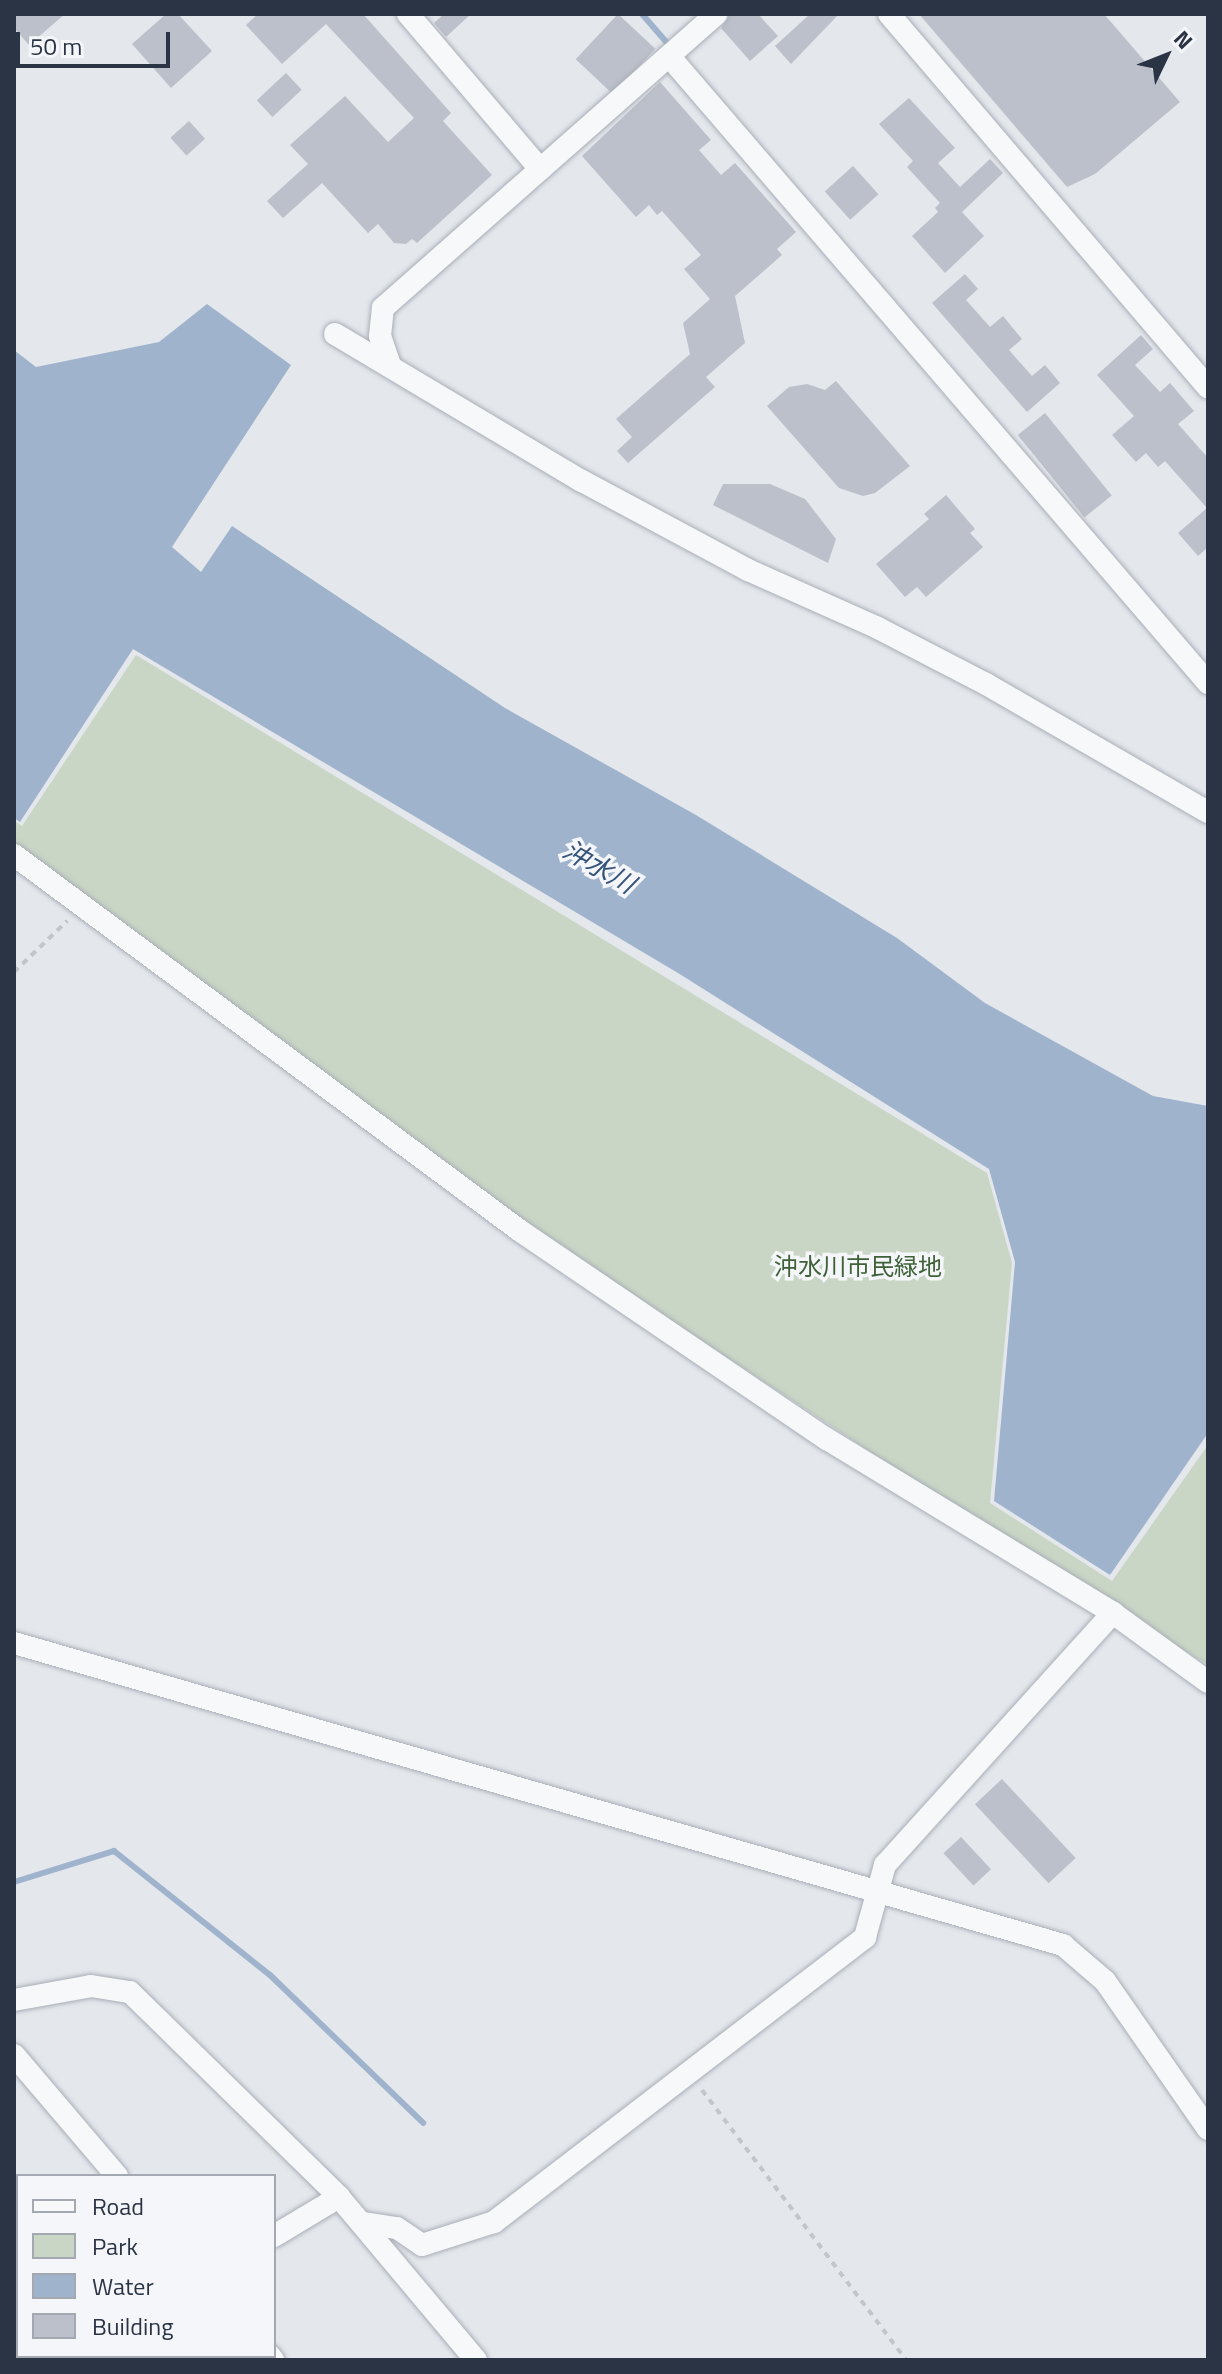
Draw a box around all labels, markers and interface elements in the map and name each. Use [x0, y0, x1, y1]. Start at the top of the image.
scale bar [20, 16, 174, 66]
north arrow [1126, 16, 1206, 96]
text: N [1166, 22, 1201, 57]
text: 50 m [30, 28, 82, 64]
water label: 沖水川 [557, 834, 641, 900]
park label: 沖水川市民緑地 [774, 1253, 942, 1281]
legend [16, 2174, 276, 2358]
text: Road [92, 2188, 144, 2224]
text: Park [92, 2228, 138, 2264]
text: Water [92, 2268, 154, 2304]
text: Building [92, 2308, 174, 2344]

